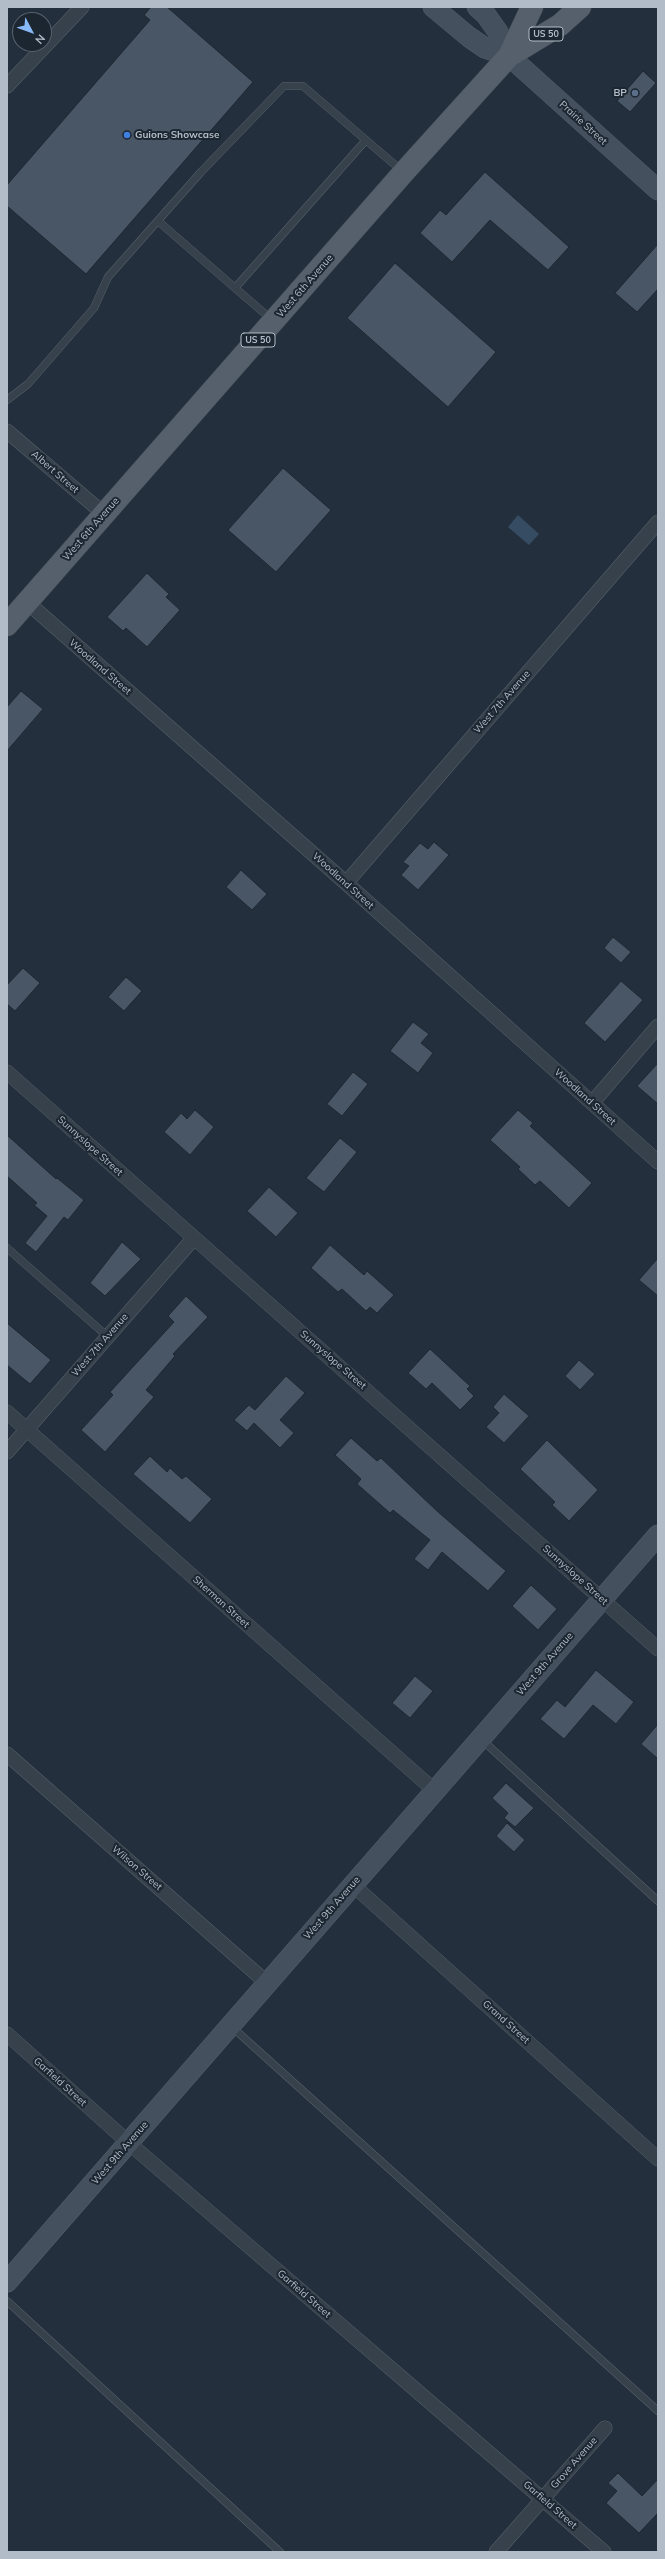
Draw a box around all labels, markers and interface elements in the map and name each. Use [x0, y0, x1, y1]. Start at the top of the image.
north arrow [12, 12, 52, 52]
road number: US 50 [529, 27, 563, 41]
text: N [32, 31, 48, 47]
place label: BP [613, 87, 627, 99]
marker: BP [630, 88, 640, 98]
street label: Prairie Street [557, 98, 609, 148]
place label: Guions Showcase [135, 129, 219, 141]
marker: Guions Showcase [122, 130, 132, 140]
street label: West 6th Avenue [274, 252, 336, 320]
road number: US 50 [241, 333, 275, 347]
street label: Albert Street [29, 448, 81, 496]
street label: West 6th Avenue [60, 495, 122, 563]
street label: Woodland Street [66, 637, 134, 697]
street label: West 7th Avenue [471, 668, 533, 736]
street label: Woodland Street [310, 850, 376, 912]
street label: Woodland Street [552, 1066, 618, 1128]
street label: Sunnyslope Street [55, 1114, 125, 1178]
street label: West 7th Avenue [69, 1311, 131, 1379]
street label: Sunnyslope Street [298, 1328, 368, 1392]
street label: Sunnyslope Street [540, 1543, 610, 1607]
street label: Sherman Street [190, 1573, 252, 1631]
street label: West 9th Avenue [514, 1630, 576, 1698]
street label: Wilson Street [109, 1843, 165, 1893]
street label: West 9th Avenue [301, 1874, 363, 1942]
street label: Grand Street [480, 1998, 532, 2046]
street label: Garfield Street [31, 2055, 89, 2109]
street label: West 9th Avenue [89, 2119, 151, 2187]
street label: Garfield Street [275, 2267, 333, 2321]
street label: Grove Avenue [548, 2435, 600, 2491]
street label: Garfield Street [521, 2478, 579, 2532]

